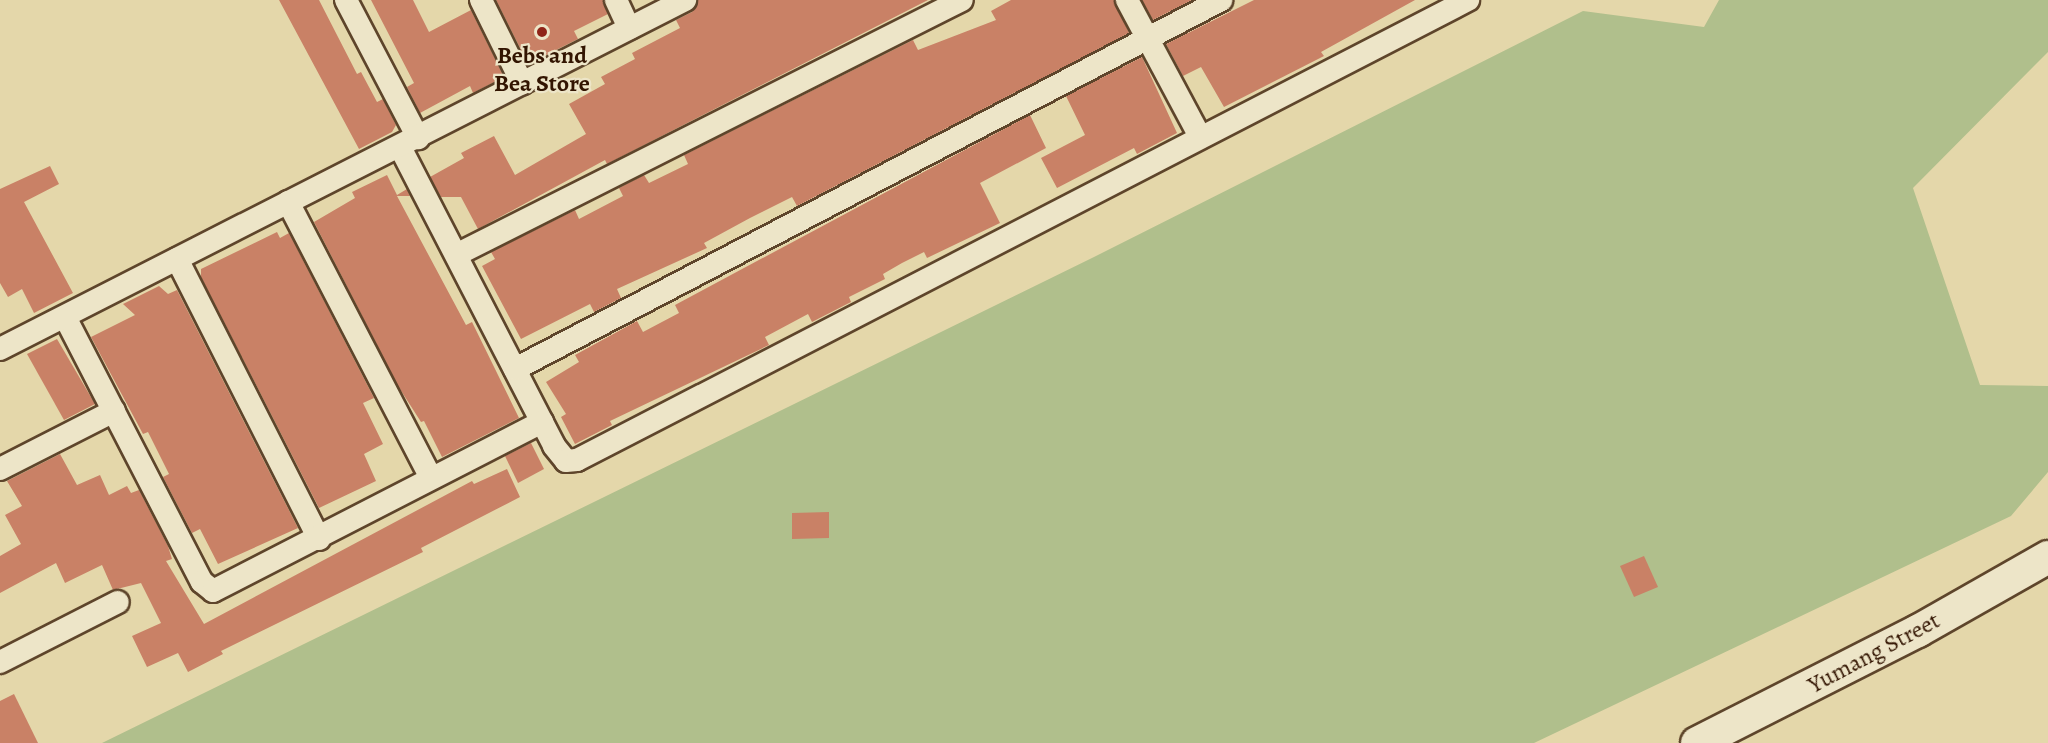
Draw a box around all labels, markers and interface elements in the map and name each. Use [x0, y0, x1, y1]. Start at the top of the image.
marker: Bebs and Bea Store [535, 25, 549, 39]
place label: Bebs and Bea Store [494, 42, 590, 98]
street label: Yumang Street [1803, 606, 1945, 700]

